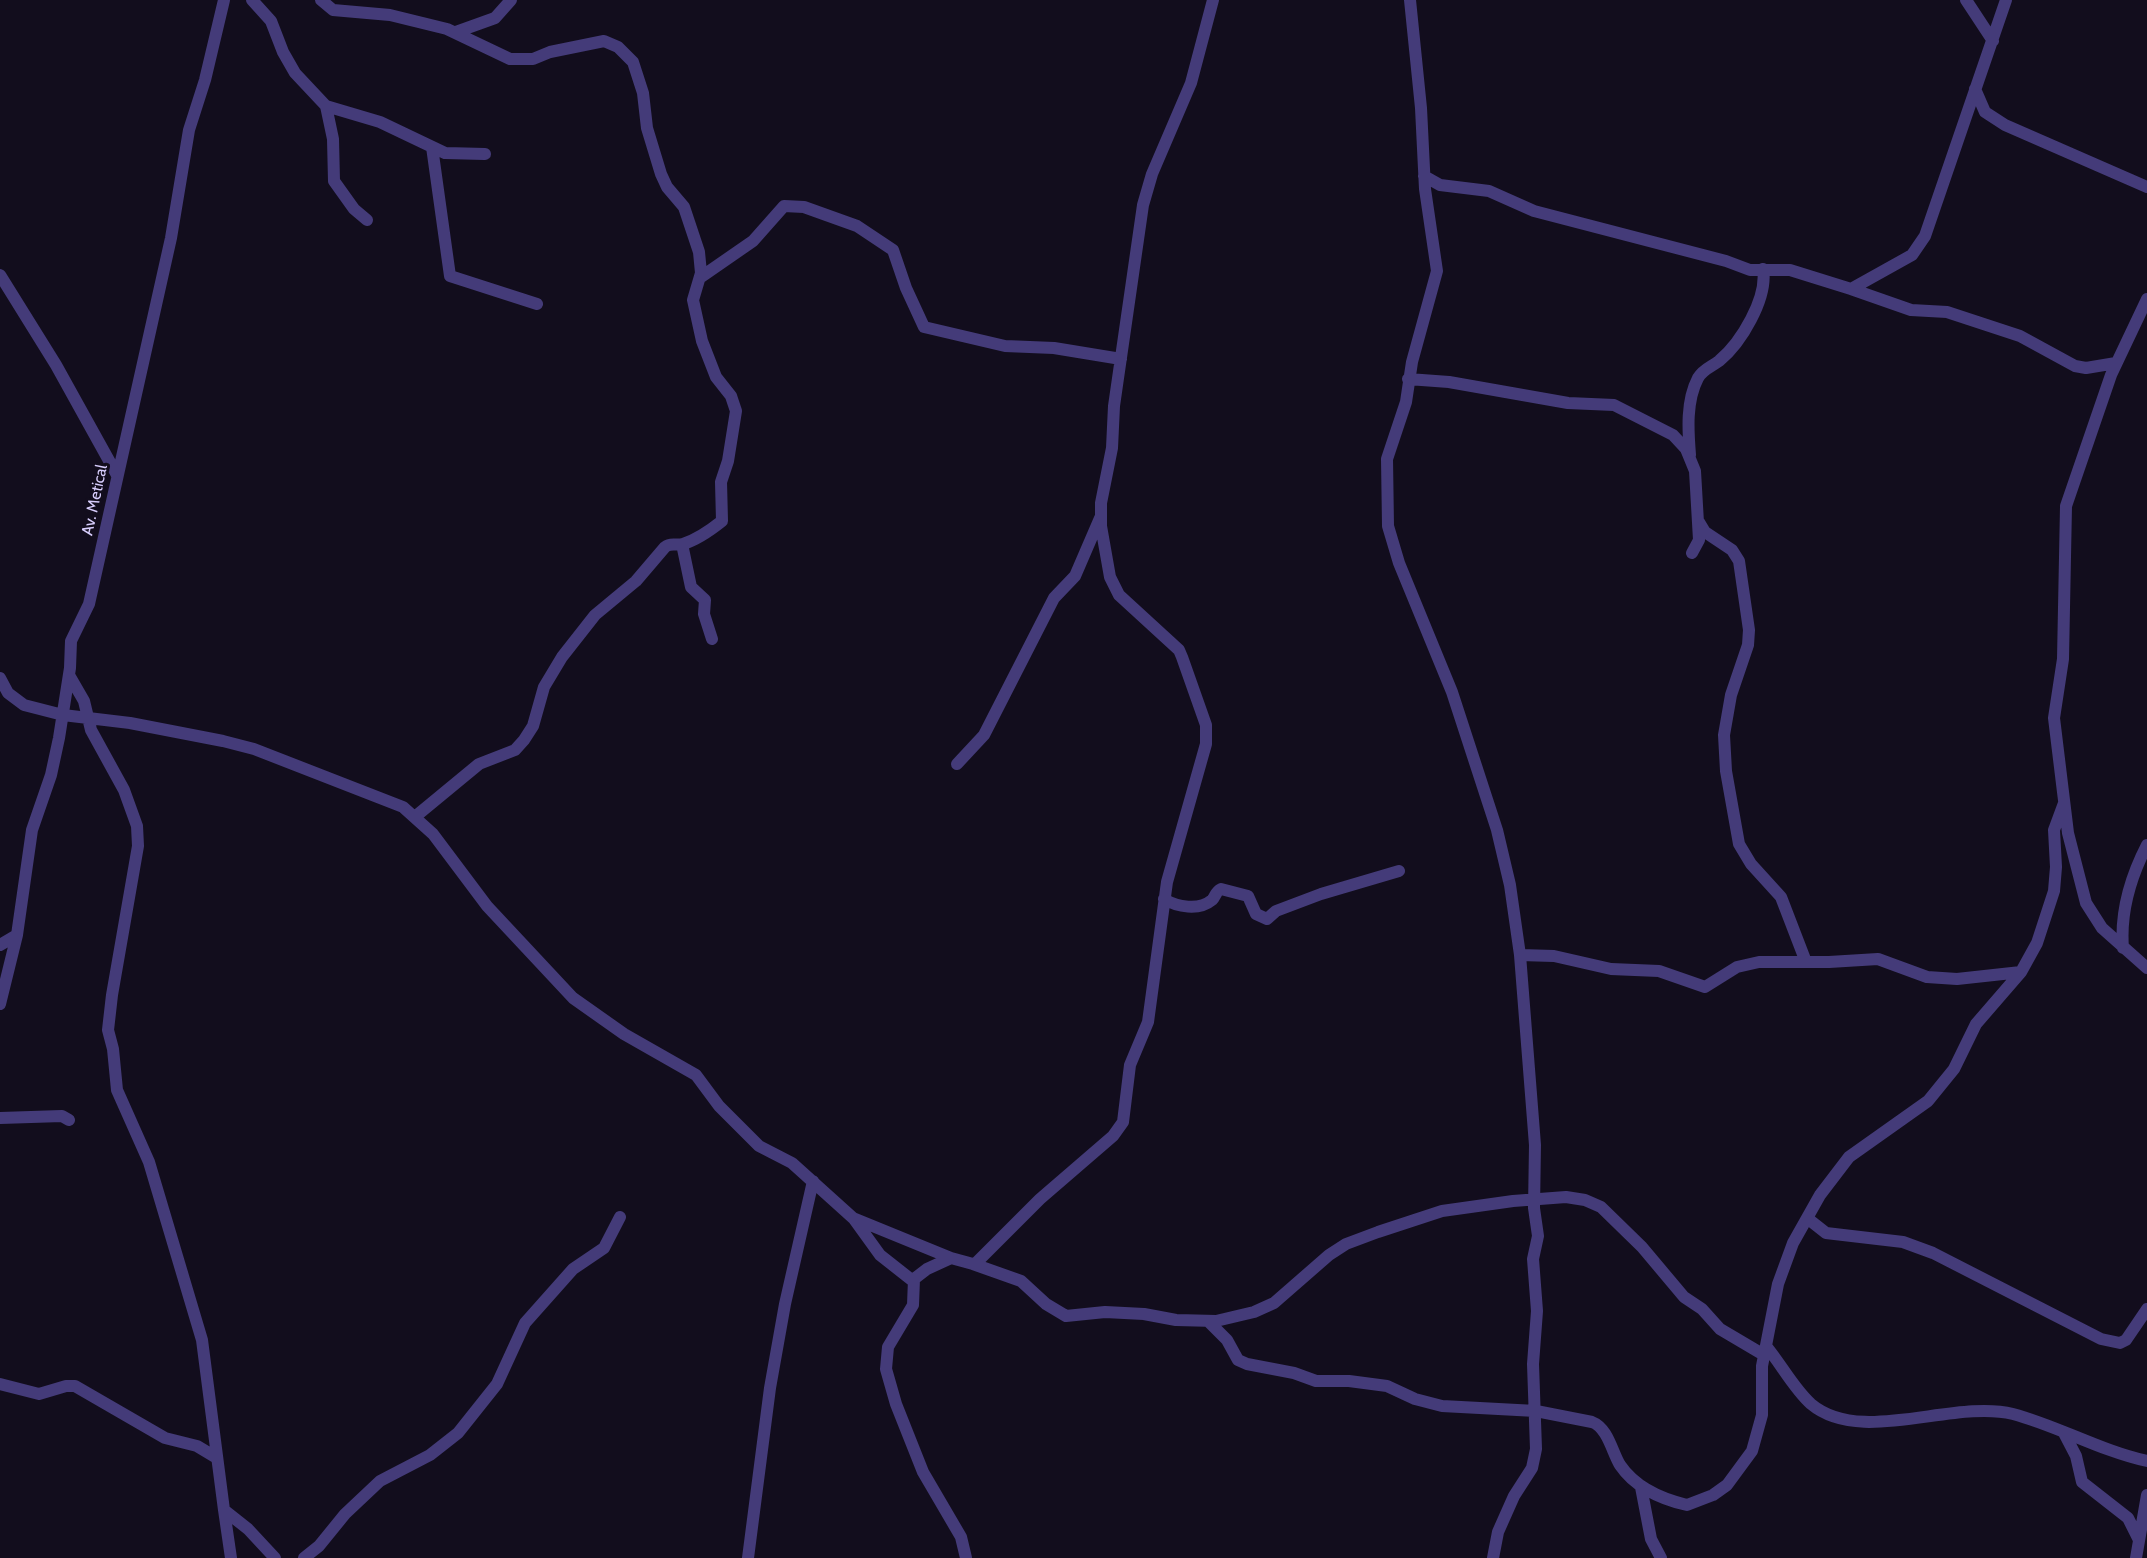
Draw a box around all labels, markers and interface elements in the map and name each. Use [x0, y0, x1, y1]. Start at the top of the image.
street label: Av. Metical [78, 463, 112, 537]

